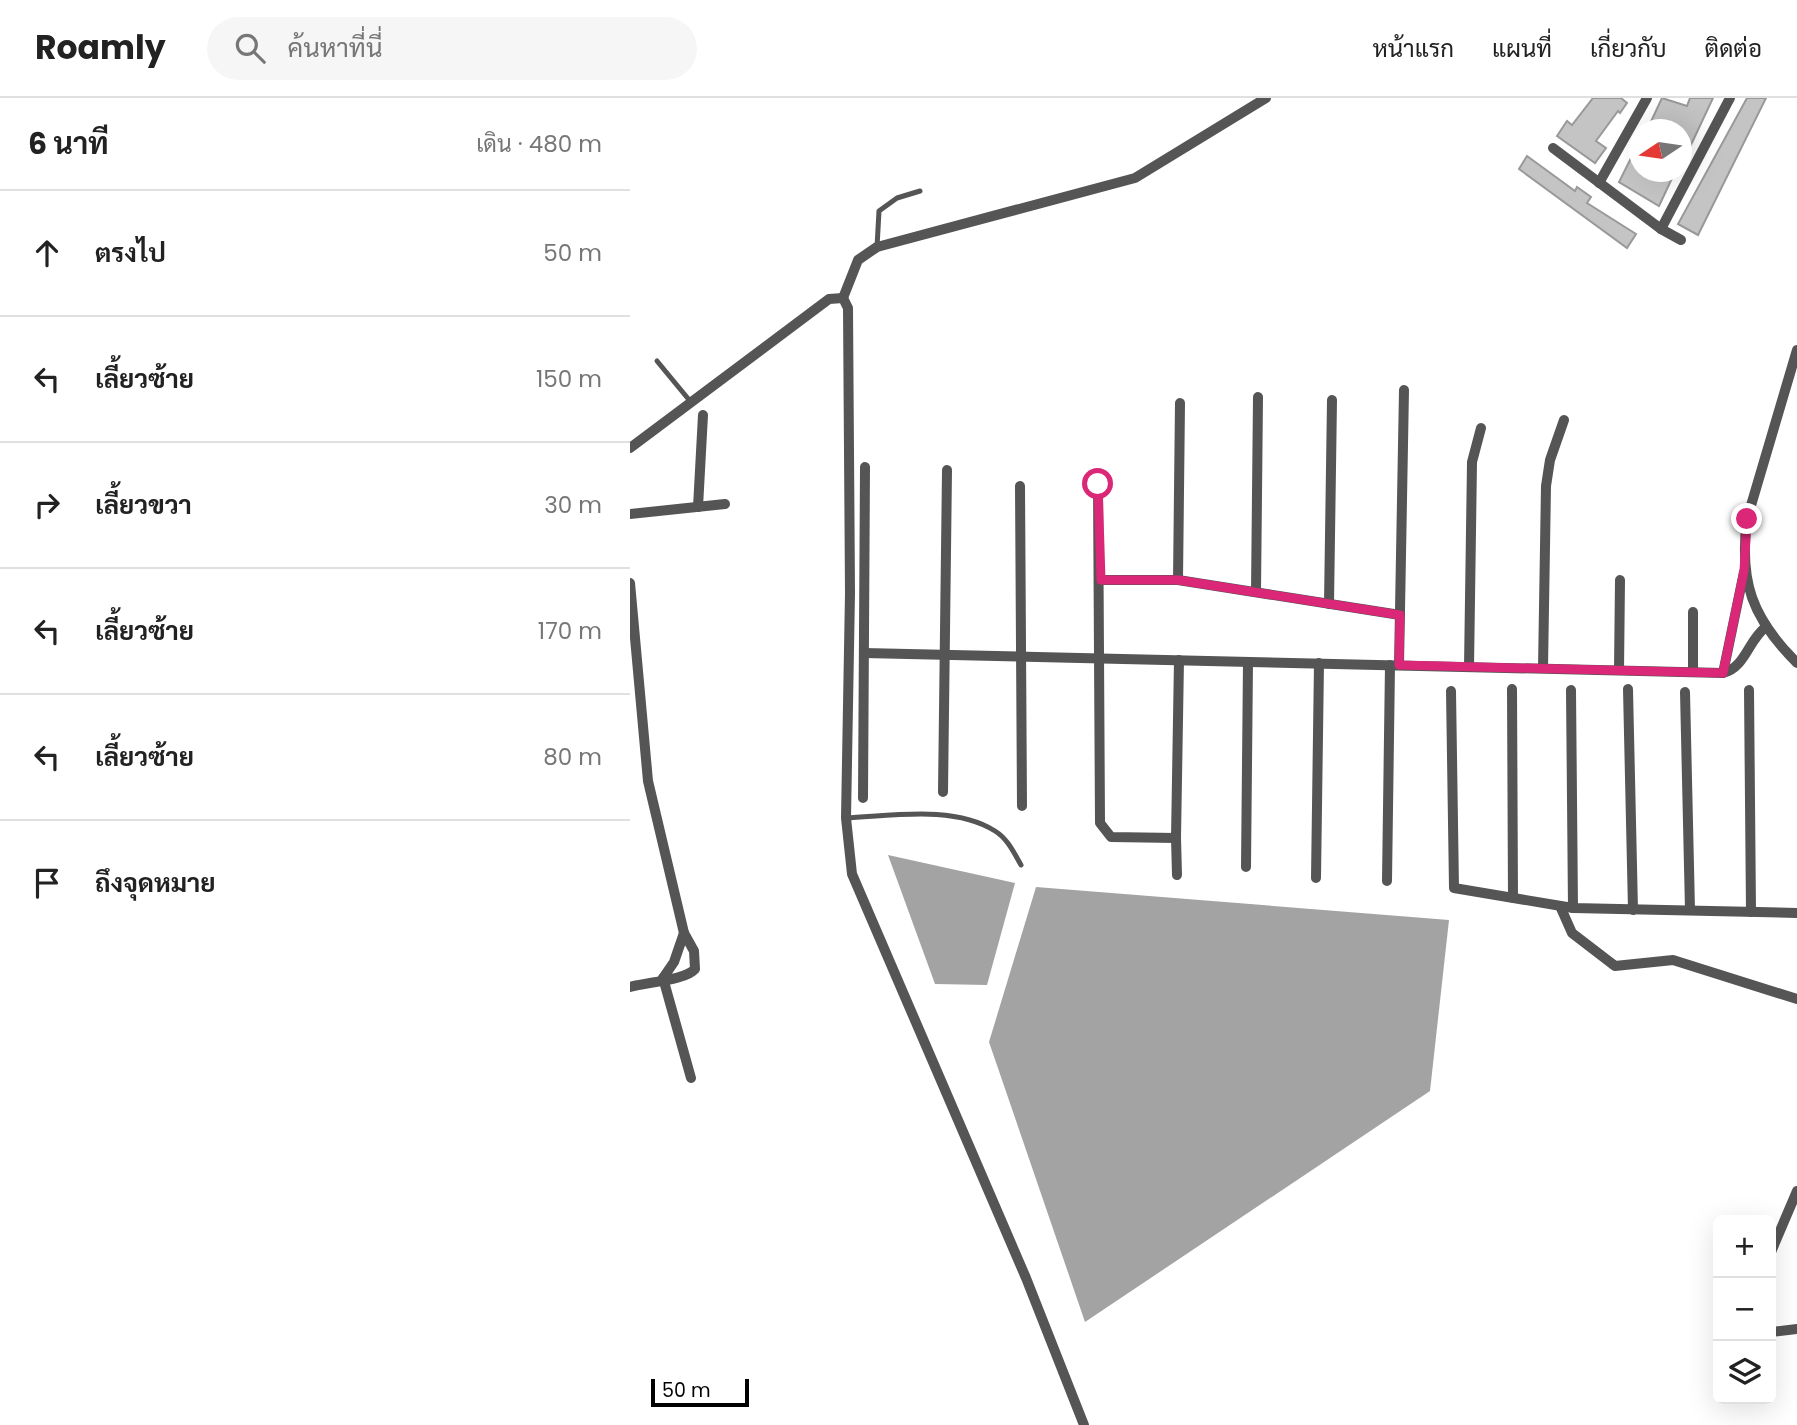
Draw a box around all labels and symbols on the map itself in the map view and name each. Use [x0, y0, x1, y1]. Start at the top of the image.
north arrow [1629, 119, 1692, 182]
route start [1082, 468, 1113, 499]
route end [1731, 503, 1762, 534]
scale bar [651, 1376, 749, 1408]

